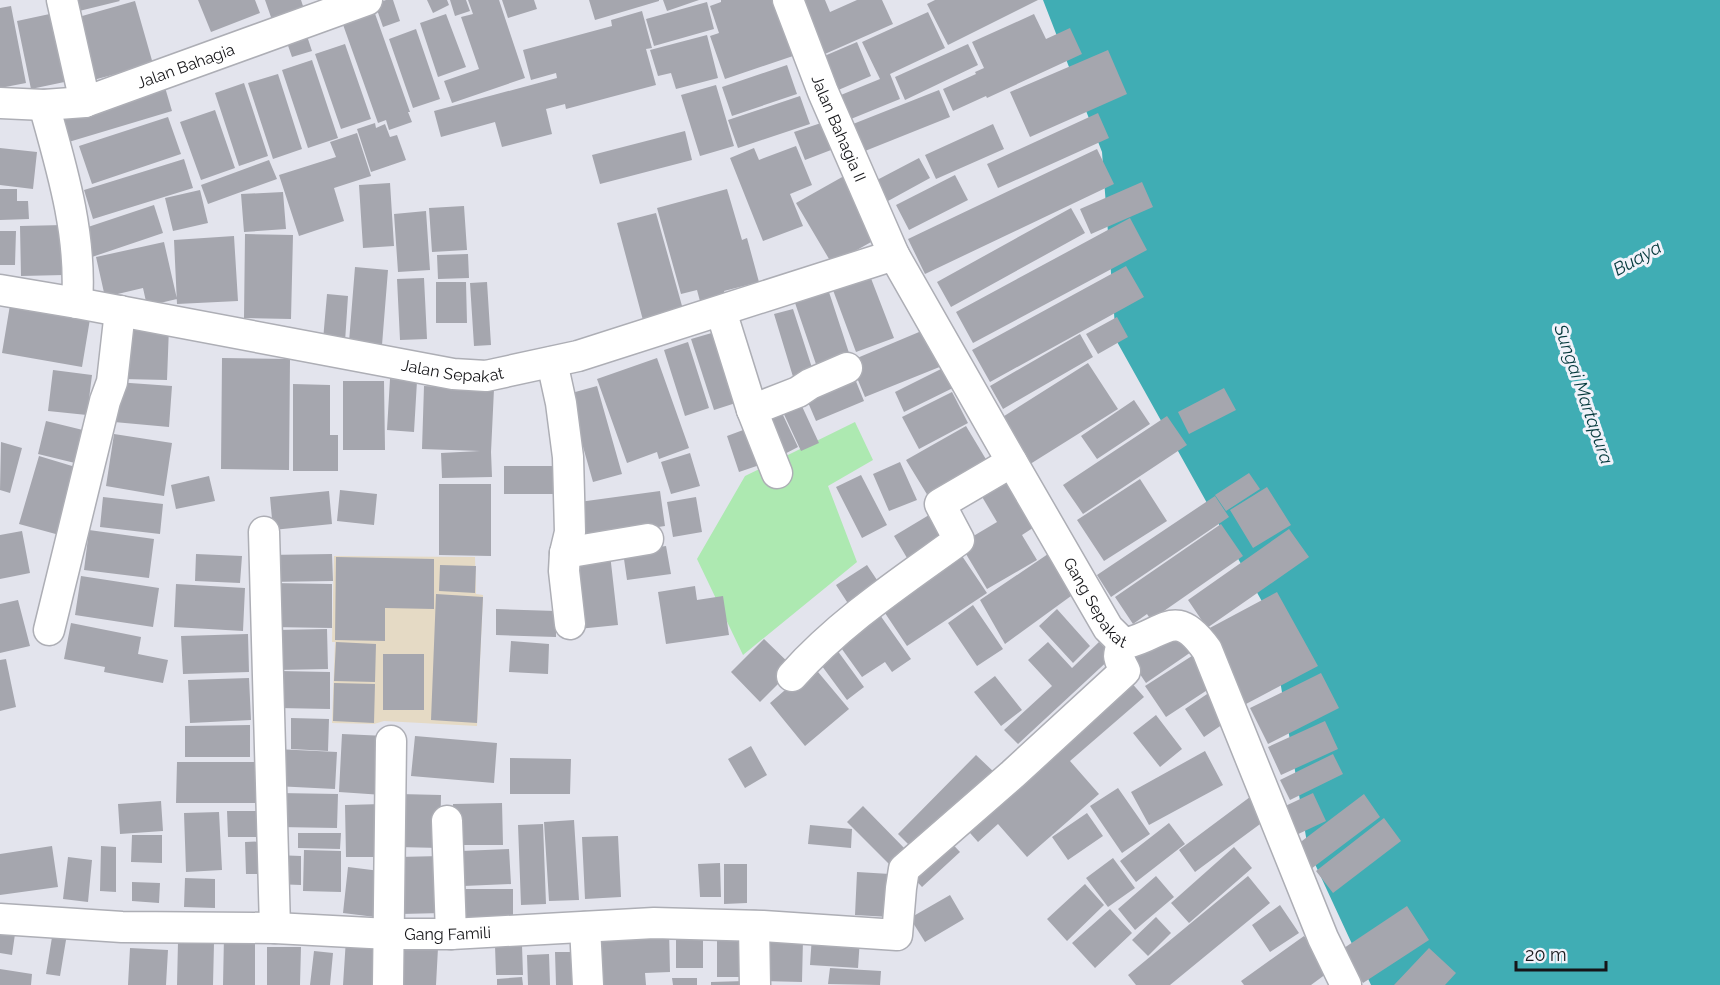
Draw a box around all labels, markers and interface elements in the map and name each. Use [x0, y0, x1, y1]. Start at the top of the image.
street label: Jalan Bahagia [134, 39, 237, 92]
street label: Jalan Bahagia II [808, 72, 870, 185]
water label: Buaya [1609, 236, 1665, 280]
water label: Sungai Martapura [1550, 320, 1618, 467]
street label: Jalan Sepakat [400, 355, 506, 386]
street label: Gang Sepakat [1060, 554, 1130, 652]
street label: Gang Famili [404, 922, 491, 944]
scale bar [1516, 934, 1606, 972]
text: 20 m [1525, 944, 1567, 965]

